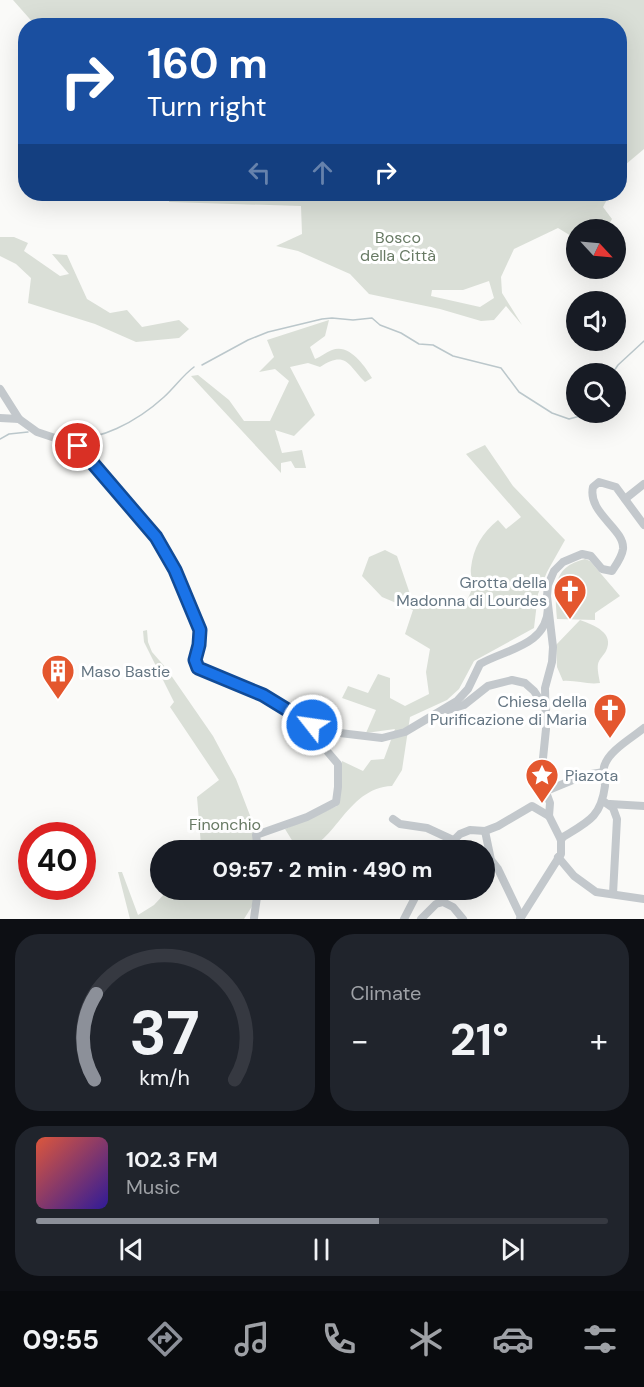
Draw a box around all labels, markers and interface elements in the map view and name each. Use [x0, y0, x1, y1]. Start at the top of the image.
text: 160 m [147, 36, 268, 91]
icon: right [48, 42, 126, 120]
text: Turn right [147, 89, 267, 124]
icon: left [243, 156, 276, 189]
icon: ahead [306, 156, 339, 189]
icon: right [369, 156, 402, 189]
north arrow [566, 219, 626, 279]
map controls [566, 219, 626, 423]
park label: Bosco della Città [360, 227, 436, 266]
button: sound [566, 291, 626, 351]
button: search [566, 363, 626, 423]
pin [52, 420, 103, 471]
icon: arrive [61, 429, 94, 462]
place label: Grotta della Madonna di Lourdes [396, 572, 547, 611]
church icon: Grotta della Madonna di Lourdes [552, 573, 588, 620]
building icon: Maso Bastie [40, 653, 76, 700]
place label: Maso Bastie [81, 661, 170, 682]
place label: Chiesa della Purificazione di Maria [430, 691, 587, 730]
church icon: Chiesa della Purificazione di Maria [592, 692, 628, 739]
position arrow [280, 693, 344, 757]
place icon: Piazota [524, 757, 560, 804]
place label: Piazota [565, 765, 618, 786]
park label: Finonchio [189, 814, 261, 835]
speed limit sign: 40 [18, 822, 96, 900]
text: 09:57 · 2 min · 490 m [213, 855, 432, 884]
text: Climate [351, 980, 421, 1006]
text: 37 [129, 992, 200, 1073]
text: 21° [450, 1010, 509, 1069]
text: − [351, 1019, 369, 1062]
text: + [590, 1019, 608, 1062]
text: km/h [139, 1064, 190, 1092]
text: 102.3 FM [126, 1145, 218, 1174]
text: Music [126, 1174, 181, 1200]
icon: previous [115, 1233, 148, 1266]
icon: pause [305, 1233, 338, 1266]
icon: next [496, 1233, 529, 1266]
icon: directions [144, 1318, 186, 1360]
icon: music [231, 1318, 273, 1360]
icon: phone [318, 1318, 360, 1360]
icon: climate [405, 1318, 447, 1360]
icon: car [492, 1318, 534, 1360]
icon: filters [579, 1318, 621, 1360]
text: 09:55 [23, 1322, 99, 1357]

